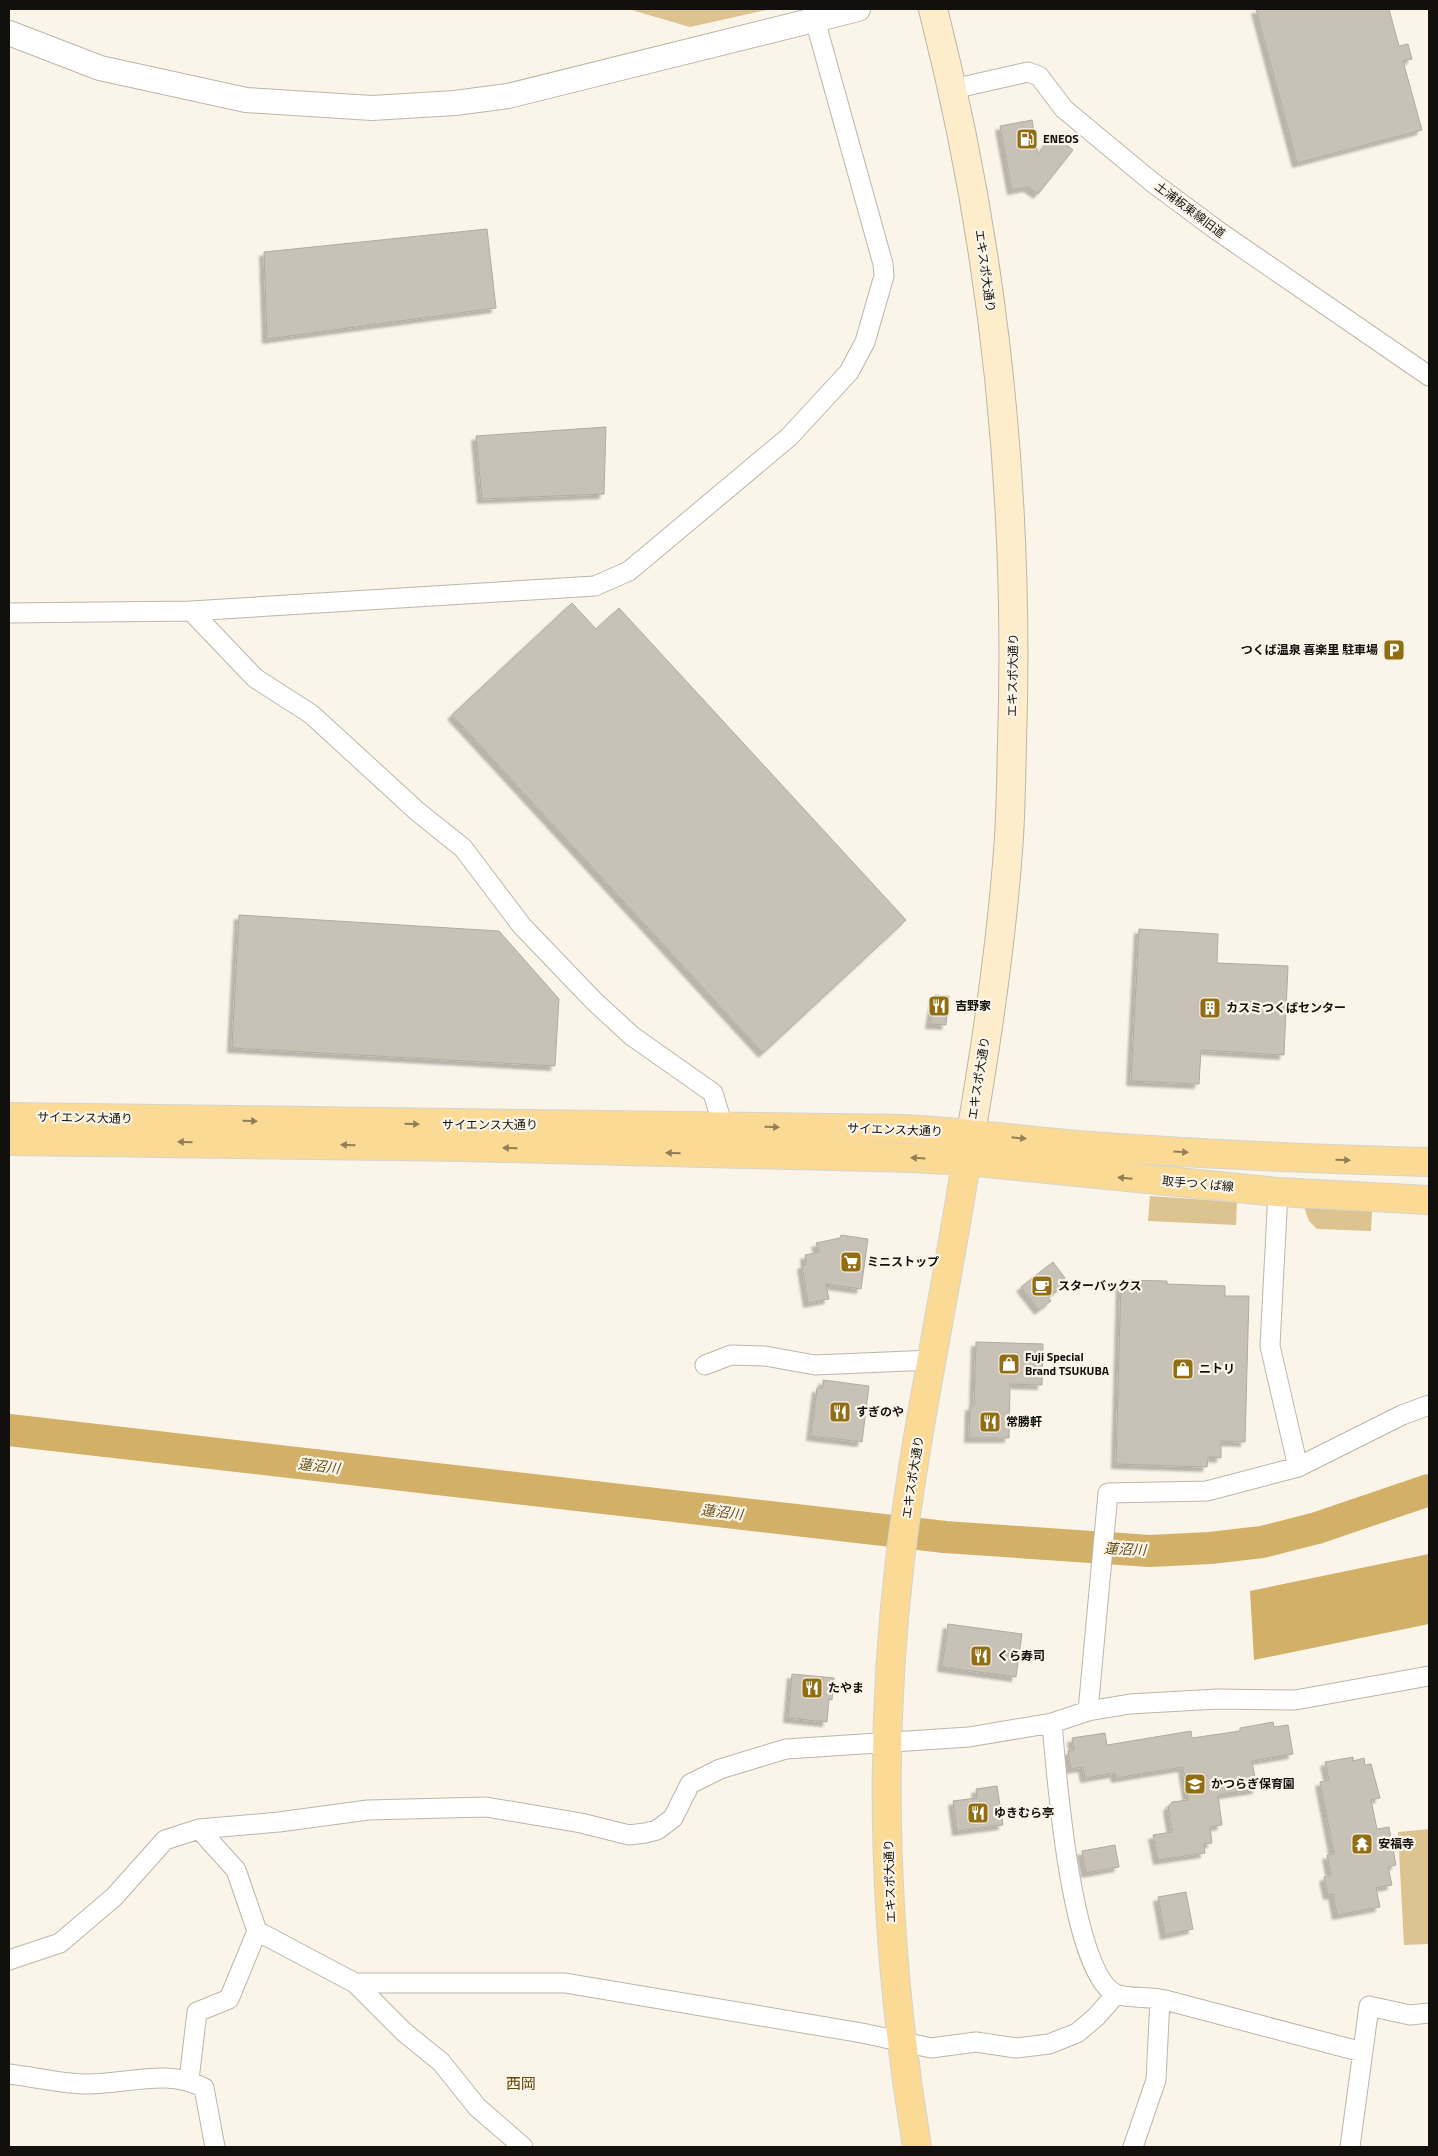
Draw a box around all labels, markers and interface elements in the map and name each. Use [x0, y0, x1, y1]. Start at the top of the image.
fuel station icon: ENEOS [1015, 127, 1039, 151]
place label: ENEOS [1043, 129, 1079, 148]
street label: 土浦板東線旧道 [1151, 177, 1230, 242]
street label: エキスポ大通り [970, 228, 1001, 314]
street label: エキスポ大通り [1002, 633, 1023, 717]
parking icon: つくば温泉 喜楽里 駐車場 [1382, 638, 1406, 662]
place label: つくば温泉 喜楽里 駐車場 [1241, 640, 1378, 659]
restaurant icon: 吉野家 [927, 994, 951, 1018]
place label: 吉野家 [955, 996, 991, 1015]
building icon: カスミつくばセンター [1198, 996, 1222, 1020]
place label: カスミつくばセンター [1226, 998, 1346, 1017]
street label: エキスポ大通り [963, 1035, 994, 1121]
street label: サイエンス大通り [37, 1107, 133, 1128]
street label: サイエンス大通り [442, 1115, 538, 1134]
one-way arrow [242, 1117, 258, 1125]
street label: サイエンス大通り [847, 1118, 943, 1141]
one-way arrow [405, 1120, 421, 1128]
one-way arrow [764, 1123, 780, 1131]
one-way arrow [1011, 1134, 1027, 1142]
one-way arrow [177, 1137, 193, 1145]
one-way arrow [339, 1140, 355, 1148]
one-way arrow [502, 1144, 518, 1152]
one-way arrow [1173, 1148, 1189, 1156]
one-way arrow [664, 1149, 680, 1157]
one-way arrow [910, 1154, 926, 1162]
one-way arrow [1336, 1156, 1352, 1164]
street label: 取手つくば線 [1161, 1171, 1235, 1196]
one-way arrow [1117, 1174, 1133, 1182]
supermarket icon: ミニストップ [839, 1250, 863, 1274]
place label: ミニストップ [867, 1252, 939, 1271]
cafe icon: スターバックス [1030, 1274, 1054, 1298]
place label: スターバックス [1058, 1276, 1142, 1295]
place label: Fuji Special Brand TSUKUBA [1025, 1347, 1110, 1380]
shop icon: Fuji Special Brand TSUKUBA [997, 1352, 1021, 1376]
shop icon: ニトリ [1171, 1357, 1195, 1381]
place label: ニトリ [1199, 1359, 1235, 1378]
restaurant icon: すぎのや [828, 1400, 852, 1424]
place label: すぎのや [856, 1402, 904, 1421]
restaurant icon: 常勝軒 [978, 1410, 1002, 1434]
place label: 常勝軒 [1006, 1412, 1042, 1431]
street label: エキスポ大通り [897, 1434, 928, 1520]
water label: 蓮沼川 [297, 1453, 343, 1479]
water label: 蓮沼川 [700, 1499, 746, 1525]
water label: 蓮沼川 [1104, 1537, 1149, 1560]
restaurant icon: くら寿司 [969, 1644, 993, 1668]
place label: くら寿司 [997, 1646, 1045, 1665]
restaurant icon: たやま [800, 1676, 824, 1700]
place label: たやま [828, 1678, 864, 1697]
school or university icon: かつらぎ保育園 [1183, 1772, 1207, 1796]
place label: かつらぎ保育園 [1211, 1774, 1295, 1793]
restaurant icon: ゆきむら亭 [966, 1801, 990, 1825]
place label: ゆきむら亭 [994, 1803, 1054, 1822]
temple icon: 安福寺 [1350, 1832, 1374, 1856]
place label: 安福寺 [1378, 1834, 1414, 1853]
street label: エキスポ大通り [879, 1839, 900, 1923]
district label: 西岡 [506, 2072, 536, 2095]

